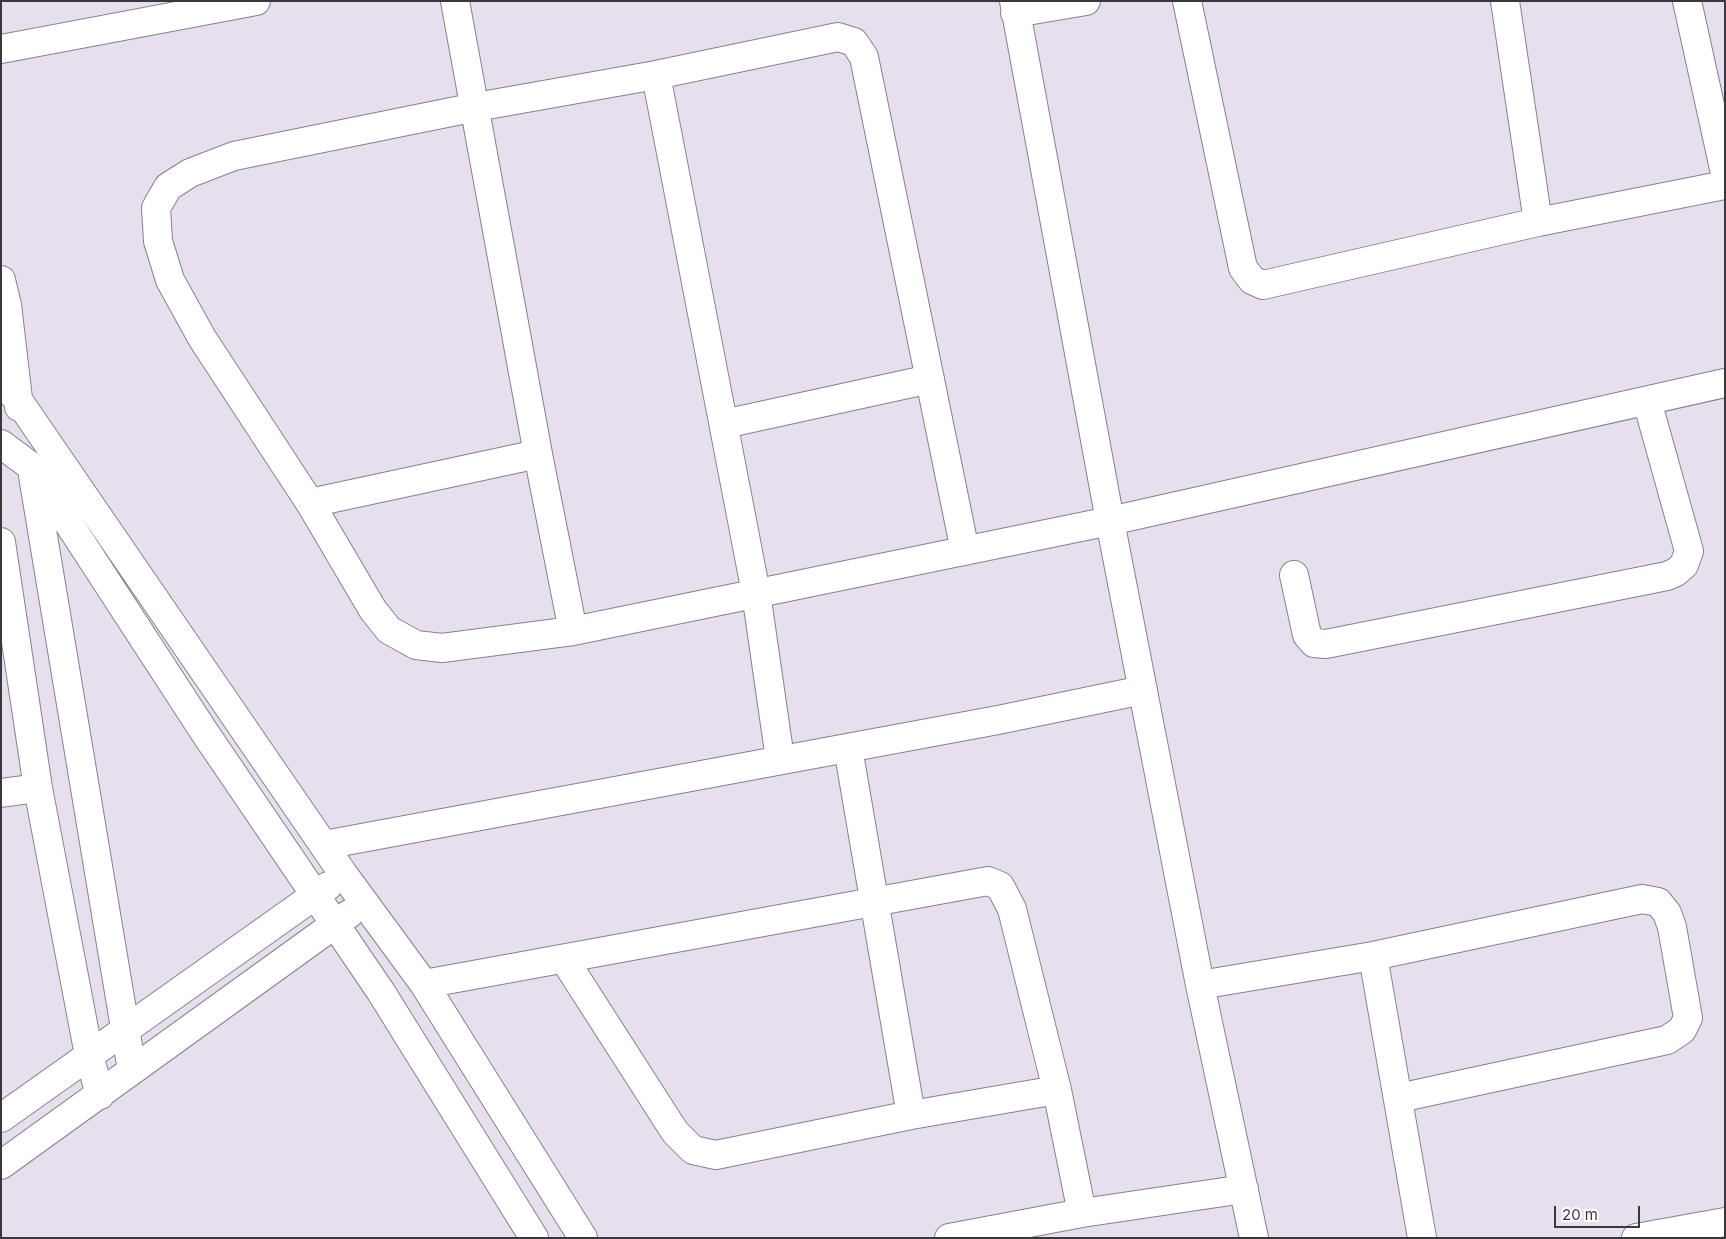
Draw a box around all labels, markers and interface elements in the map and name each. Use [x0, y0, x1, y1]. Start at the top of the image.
scale bar [1556, 1196, 1642, 1228]
text: 20 m [1562, 1205, 1598, 1224]

